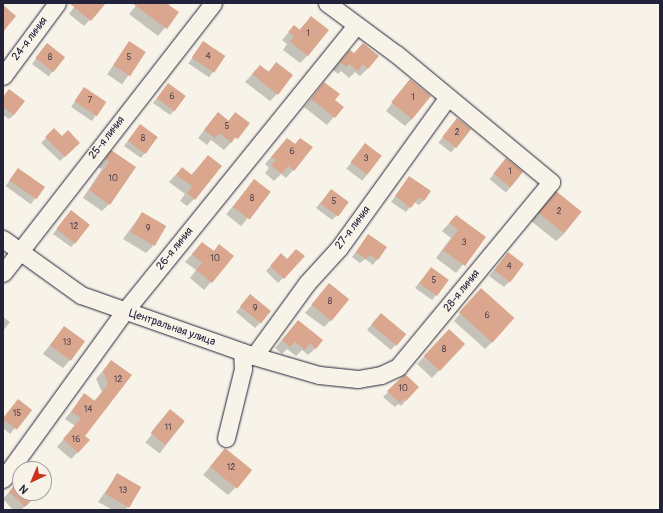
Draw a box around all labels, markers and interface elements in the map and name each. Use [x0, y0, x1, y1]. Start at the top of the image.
street label: 24-я линия [9, 15, 51, 63]
house number: 1 [306, 29, 310, 39]
house number: 4 [205, 52, 211, 62]
house number: 8 [48, 53, 52, 63]
house number: 5 [127, 53, 131, 63]
house number: 6 [169, 92, 175, 102]
house number: 1 [411, 93, 415, 103]
house number: 7 [88, 96, 92, 106]
street label: 25-я линия [86, 114, 128, 162]
house number: 5 [225, 122, 229, 132]
house number: 2 [454, 128, 460, 138]
house number: 8 [141, 134, 145, 144]
house number: 6 [289, 147, 295, 157]
house number: 3 [363, 154, 369, 164]
house number: 1 [508, 167, 512, 177]
house number: 10 [108, 174, 118, 184]
house number: 8 [250, 194, 254, 204]
house number: 5 [332, 197, 336, 207]
street label: 27-я линия [333, 204, 373, 252]
house number: 2 [556, 207, 562, 217]
house number: 12 [70, 222, 78, 232]
house number: 9 [146, 224, 150, 234]
street label: 26-я линия [154, 225, 196, 273]
house number: 3 [461, 238, 467, 248]
house number: 10 [210, 254, 220, 264]
house number: 4 [506, 262, 512, 272]
street label: 28-я линия [441, 267, 483, 315]
house number: 5 [432, 276, 436, 286]
house number: 8 [328, 297, 332, 307]
house number: 9 [253, 304, 257, 314]
street label: Центральная улица [127, 307, 217, 349]
house number: 6 [484, 311, 490, 321]
house number: 13 [63, 338, 71, 348]
house number: 8 [442, 345, 446, 355]
house number: 12 [114, 375, 122, 385]
house number: 10 [398, 384, 408, 394]
house number: 14 [84, 405, 92, 415]
house number: 15 [13, 409, 21, 419]
house number: 11 [164, 423, 172, 433]
house number: 16 [72, 435, 80, 445]
north arrow [12, 461, 52, 501]
house number: 12 [227, 463, 235, 473]
text: N [17, 482, 31, 497]
house number: 13 [119, 486, 127, 496]

